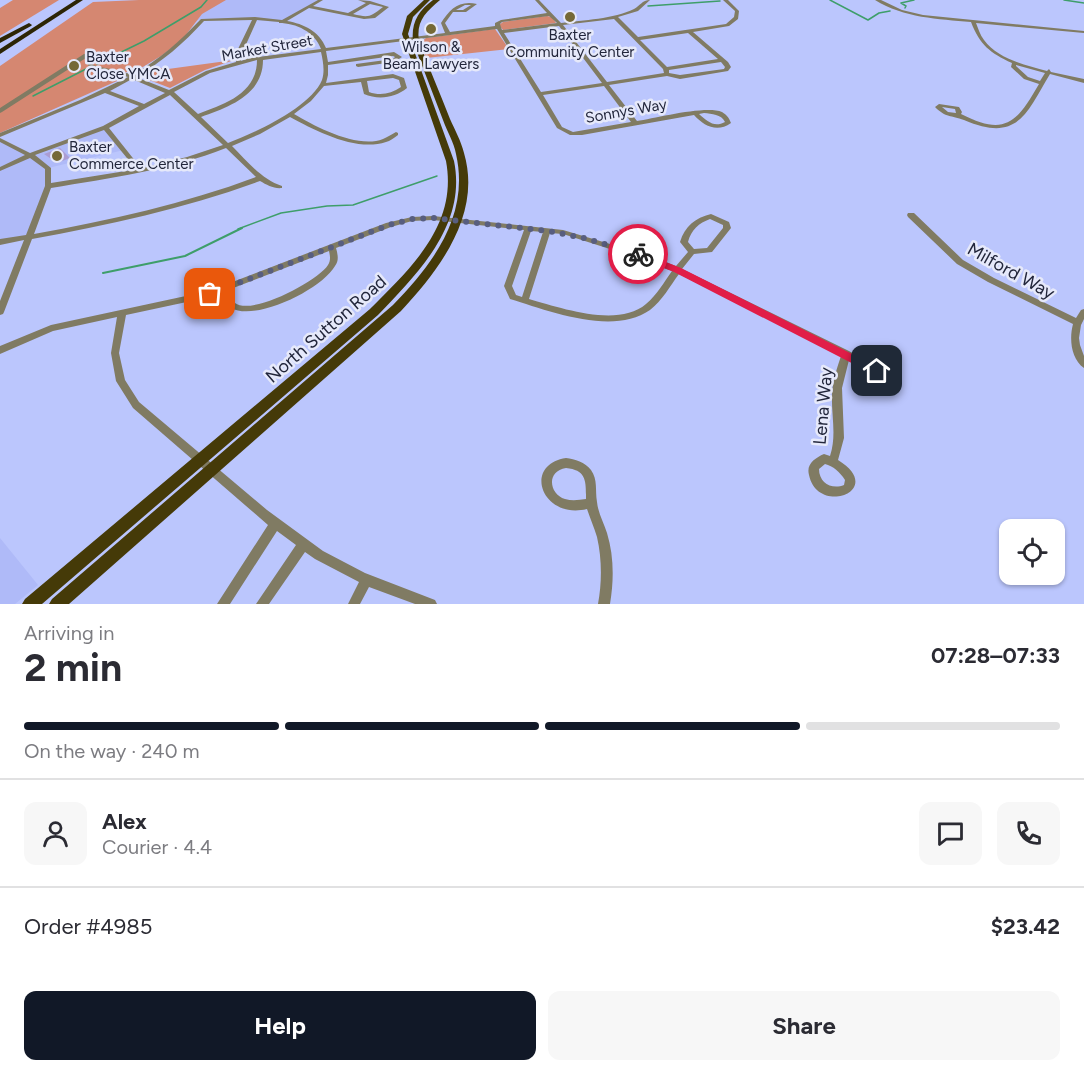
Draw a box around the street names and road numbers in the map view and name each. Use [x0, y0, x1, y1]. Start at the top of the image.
street label: Market Street [220, 31, 314, 65]
street label: Sonnys Way [584, 95, 668, 127]
street label: Milford Way [963, 238, 1059, 304]
street label: North Sutton Road [261, 271, 391, 387]
street label: Lena Way [809, 366, 837, 446]

